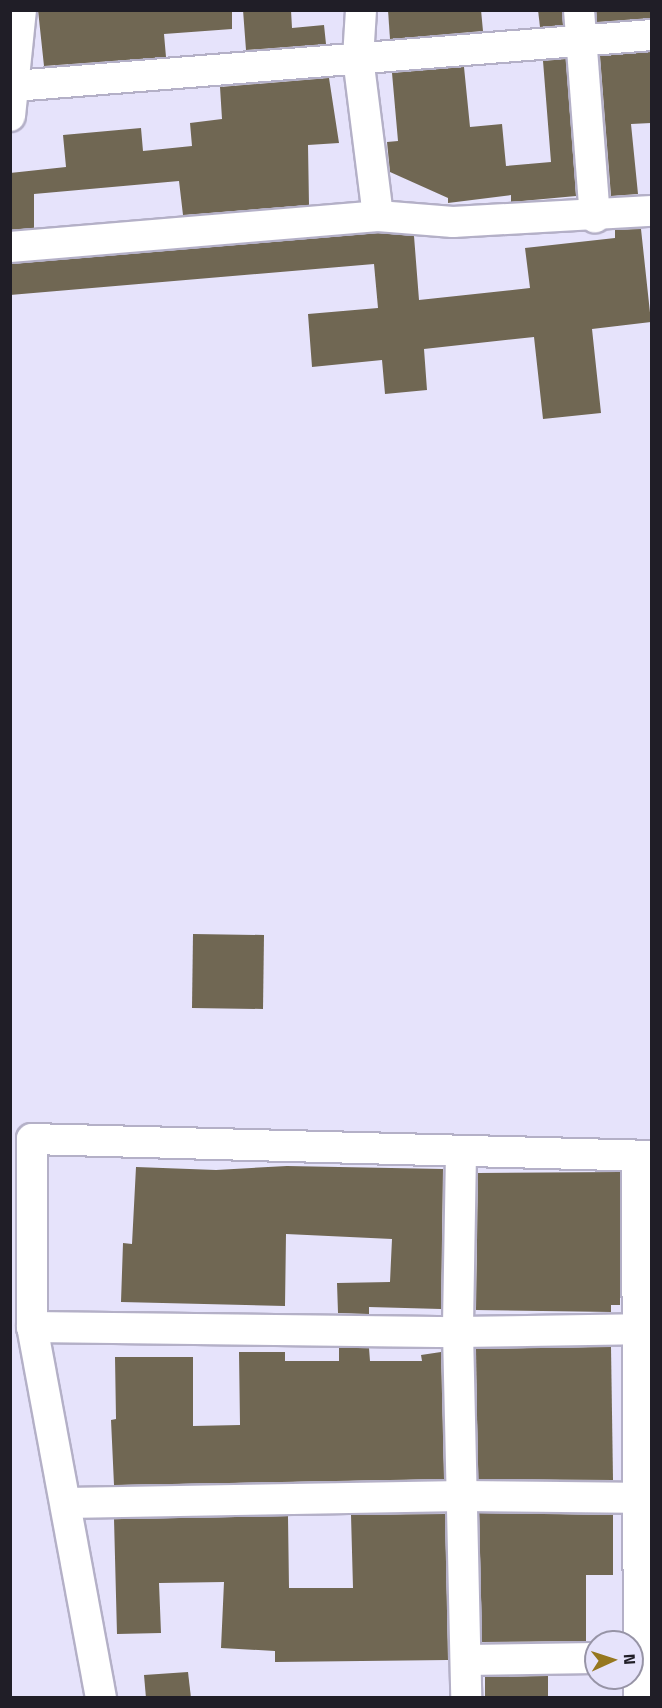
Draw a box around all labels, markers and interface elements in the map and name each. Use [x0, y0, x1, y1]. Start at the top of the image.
north arrow [584, 1630, 644, 1690]
text: N [618, 1653, 642, 1665]

